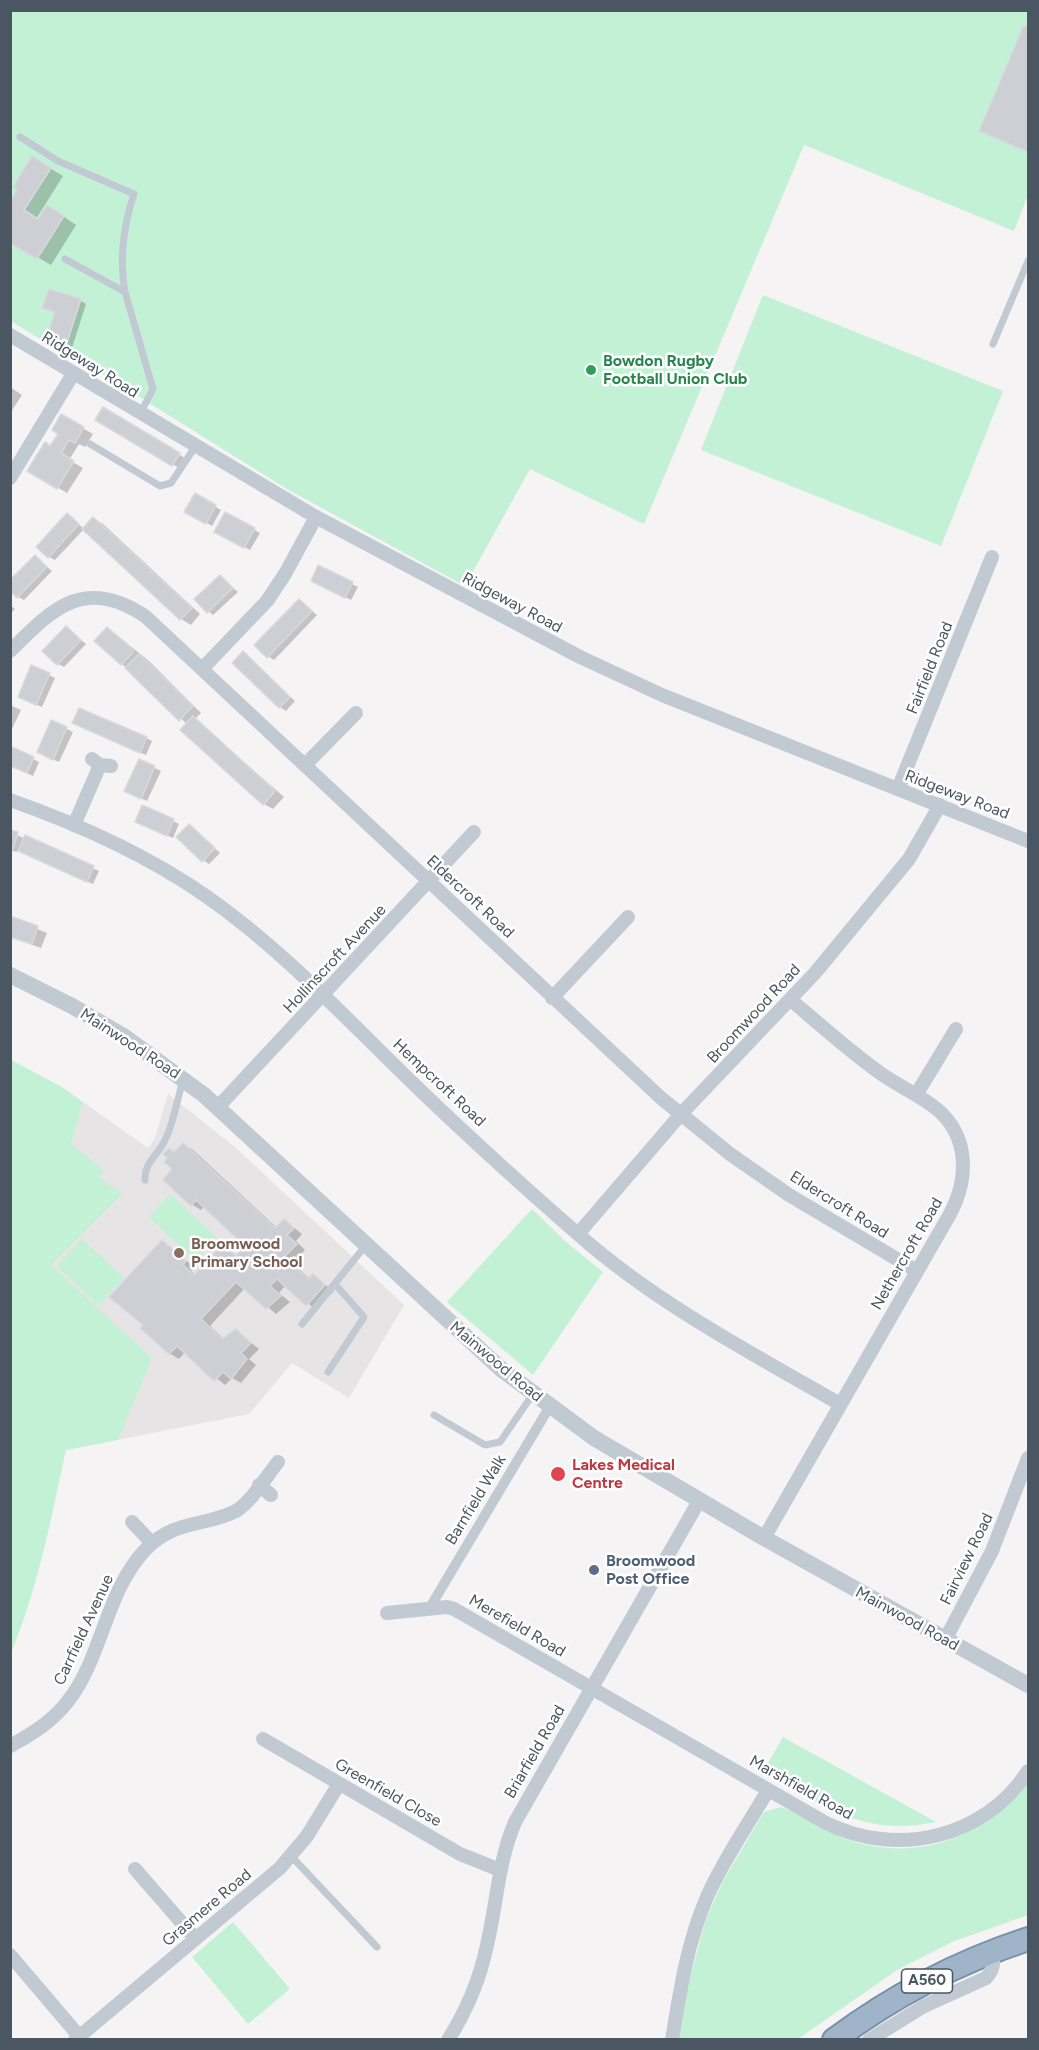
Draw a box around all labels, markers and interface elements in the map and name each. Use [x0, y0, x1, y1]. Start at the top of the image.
street label: Ridgeway Road [38, 328, 142, 402]
place label: Bowdon Rugby Football Union Club [603, 351, 747, 389]
marker: Bowdon Rugby Football Union Club [584, 363, 598, 377]
street label: Ridgeway Road [459, 569, 565, 637]
street label: Fairfield Road [903, 619, 957, 717]
street label: Ridgeway Road [902, 766, 1012, 824]
street label: Eldercroft Road [422, 852, 518, 942]
street label: Hollinscroft Avenue [280, 901, 390, 1017]
street label: Broomwood Road [703, 961, 805, 1067]
street label: Mainwood Road [76, 1005, 184, 1083]
street label: Hempcroft Road [389, 1035, 489, 1131]
street label: Eldercroft Road [786, 1167, 892, 1243]
street label: Nethercroft Road [867, 1195, 947, 1313]
place label: Broomwood Primary School [191, 1234, 303, 1272]
marker: Broomwood Primary School [172, 1246, 186, 1260]
street label: Mainwood Road [446, 1318, 546, 1406]
street label: Barnfield Walk [442, 1452, 510, 1548]
place label: Lakes Medical Centre [572, 1455, 675, 1493]
marker: Lakes Medical Centre [549, 1465, 567, 1483]
street label: Fairview Road [937, 1510, 997, 1608]
place label: Broomwood Post Office [606, 1551, 695, 1589]
marker: Broomwood Post Office [587, 1563, 601, 1577]
street label: Carrfield Avenue [50, 1572, 118, 1688]
street label: Mainwood Road [852, 1583, 962, 1655]
street label: Merefield Road [465, 1591, 569, 1661]
street label: Briarfield Road [501, 1702, 569, 1802]
street label: Marshfield Road [746, 1752, 856, 1824]
street label: Greenfield Close [331, 1755, 445, 1831]
street label: Grasmere Road [159, 1865, 255, 1951]
road number: A560 [902, 1969, 952, 1993]

